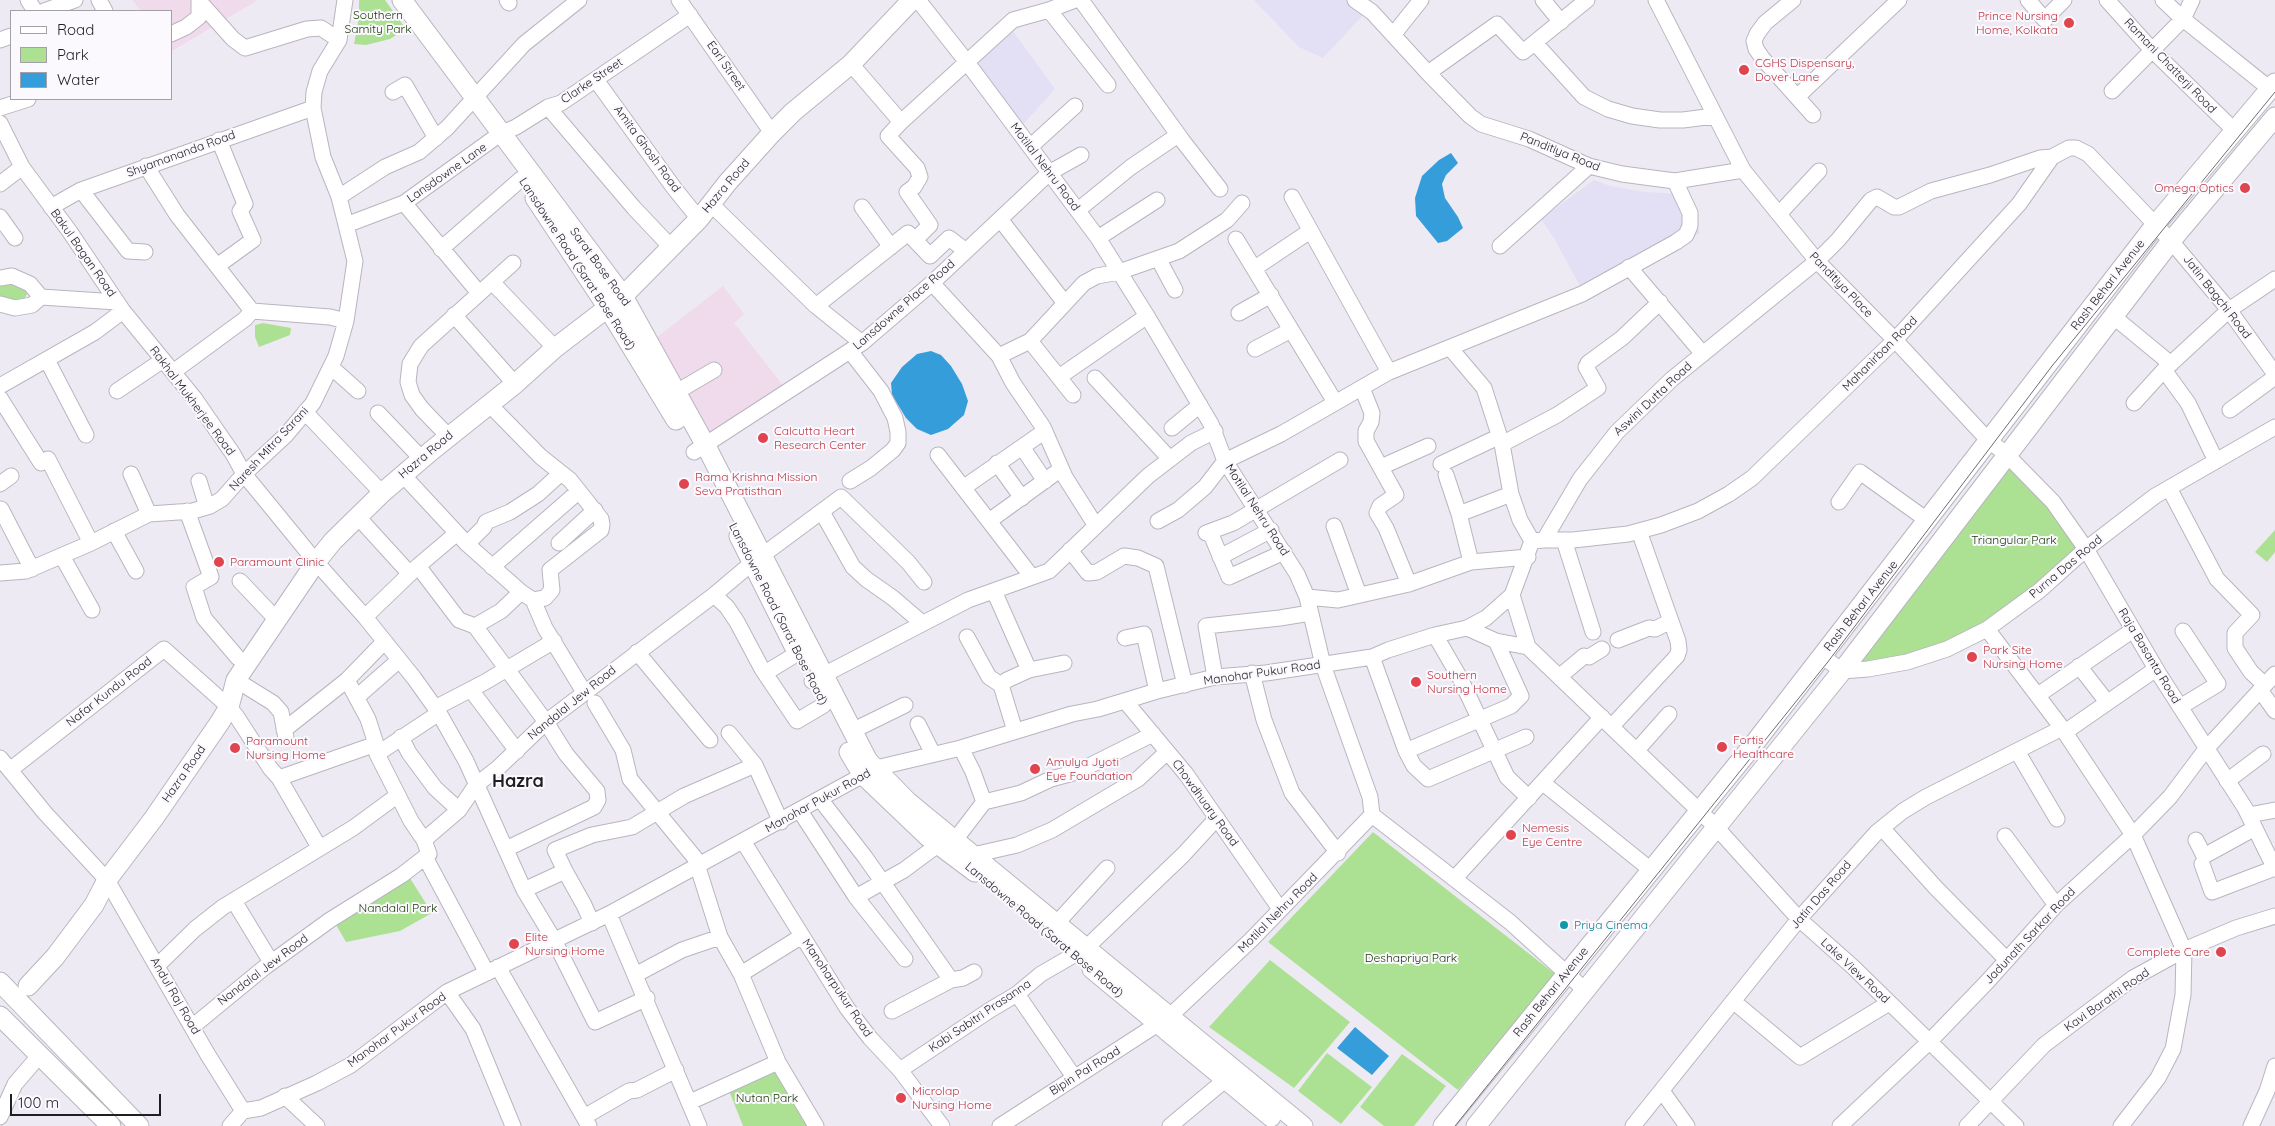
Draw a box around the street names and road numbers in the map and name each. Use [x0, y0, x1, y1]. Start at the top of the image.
street label: Ramani Chatterji Road [2121, 16, 2219, 116]
street label: Earl Street [704, 38, 748, 94]
street label: Clarke Street [558, 55, 626, 107]
street label: Amita Ghosh Road [611, 103, 683, 195]
street label: Motilal Nehru Road [1007, 120, 1083, 214]
street label: Shyamananda Road [125, 128, 237, 180]
street label: Panditiya Road [1518, 129, 1602, 175]
street label: Lansdowne Lane [404, 140, 490, 206]
street label: Hazra Road [699, 156, 753, 216]
street label: Lansdowne Road (Sarat Bose Road) [516, 175, 638, 353]
street label: Bakul Bagan Road [47, 206, 119, 300]
street label: Sarat Bose Road [567, 225, 633, 309]
street label: Rash Behari Avenue [2068, 237, 2148, 333]
street label: Panditiya Place [1806, 249, 1876, 321]
street label: Jatin Bagchi Road [2180, 252, 2254, 342]
street label: Lansdowne Place Road [850, 257, 958, 353]
street label: Mahanirban Road [1840, 314, 1920, 394]
street label: Rakhal Mukherjee Road [146, 344, 238, 458]
street label: Aswini Dutta Road [1611, 359, 1695, 439]
street label: Naresh Mitra Sarani [226, 404, 312, 494]
street label: Hazra Road [396, 428, 456, 482]
street label: Motilal Nehru Road [1222, 461, 1292, 559]
street label: Lansdowne Road (Sarat Bose Road) [726, 521, 830, 707]
street label: Purna Das Road [2027, 532, 2105, 602]
street label: Rash Behari Avenue [1821, 558, 1901, 654]
street label: Raja Basanta Road [2115, 606, 2183, 706]
street label: Nafar Kundu Road [63, 654, 155, 730]
street label: Manohar Pukur Road [1203, 658, 1321, 688]
street label: Nandalal Jew Road [525, 663, 619, 743]
street label: Hazra Road [159, 743, 209, 805]
street label: Chowdhuary Road [1169, 757, 1241, 849]
street label: Manohar Pukur Road [763, 766, 873, 836]
street label: Jatin Das Road [1787, 858, 1855, 932]
street label: Lansdowne Road (Sarat Bose Road) [962, 859, 1126, 1001]
street label: Motilal Nehru Road [1235, 870, 1321, 956]
street label: Jadunath Sarkar Road [1982, 885, 2078, 987]
street label: Nandalal Jew Road [215, 931, 311, 1009]
street label: Lake View Road [1817, 935, 1893, 1007]
street label: Manoharpukur Road [799, 936, 875, 1040]
street label: Rash Behari Avenue [1510, 944, 1592, 1040]
street label: Andul Raj Road [147, 955, 203, 1037]
street label: Kavi Barathi Road [2062, 965, 2152, 1035]
street label: Kabi Sabitri Prasanna [926, 977, 1034, 1055]
street label: Manohar Pukur Road [345, 989, 449, 1071]
street label: Bipin Pal Road [1047, 1044, 1123, 1098]

